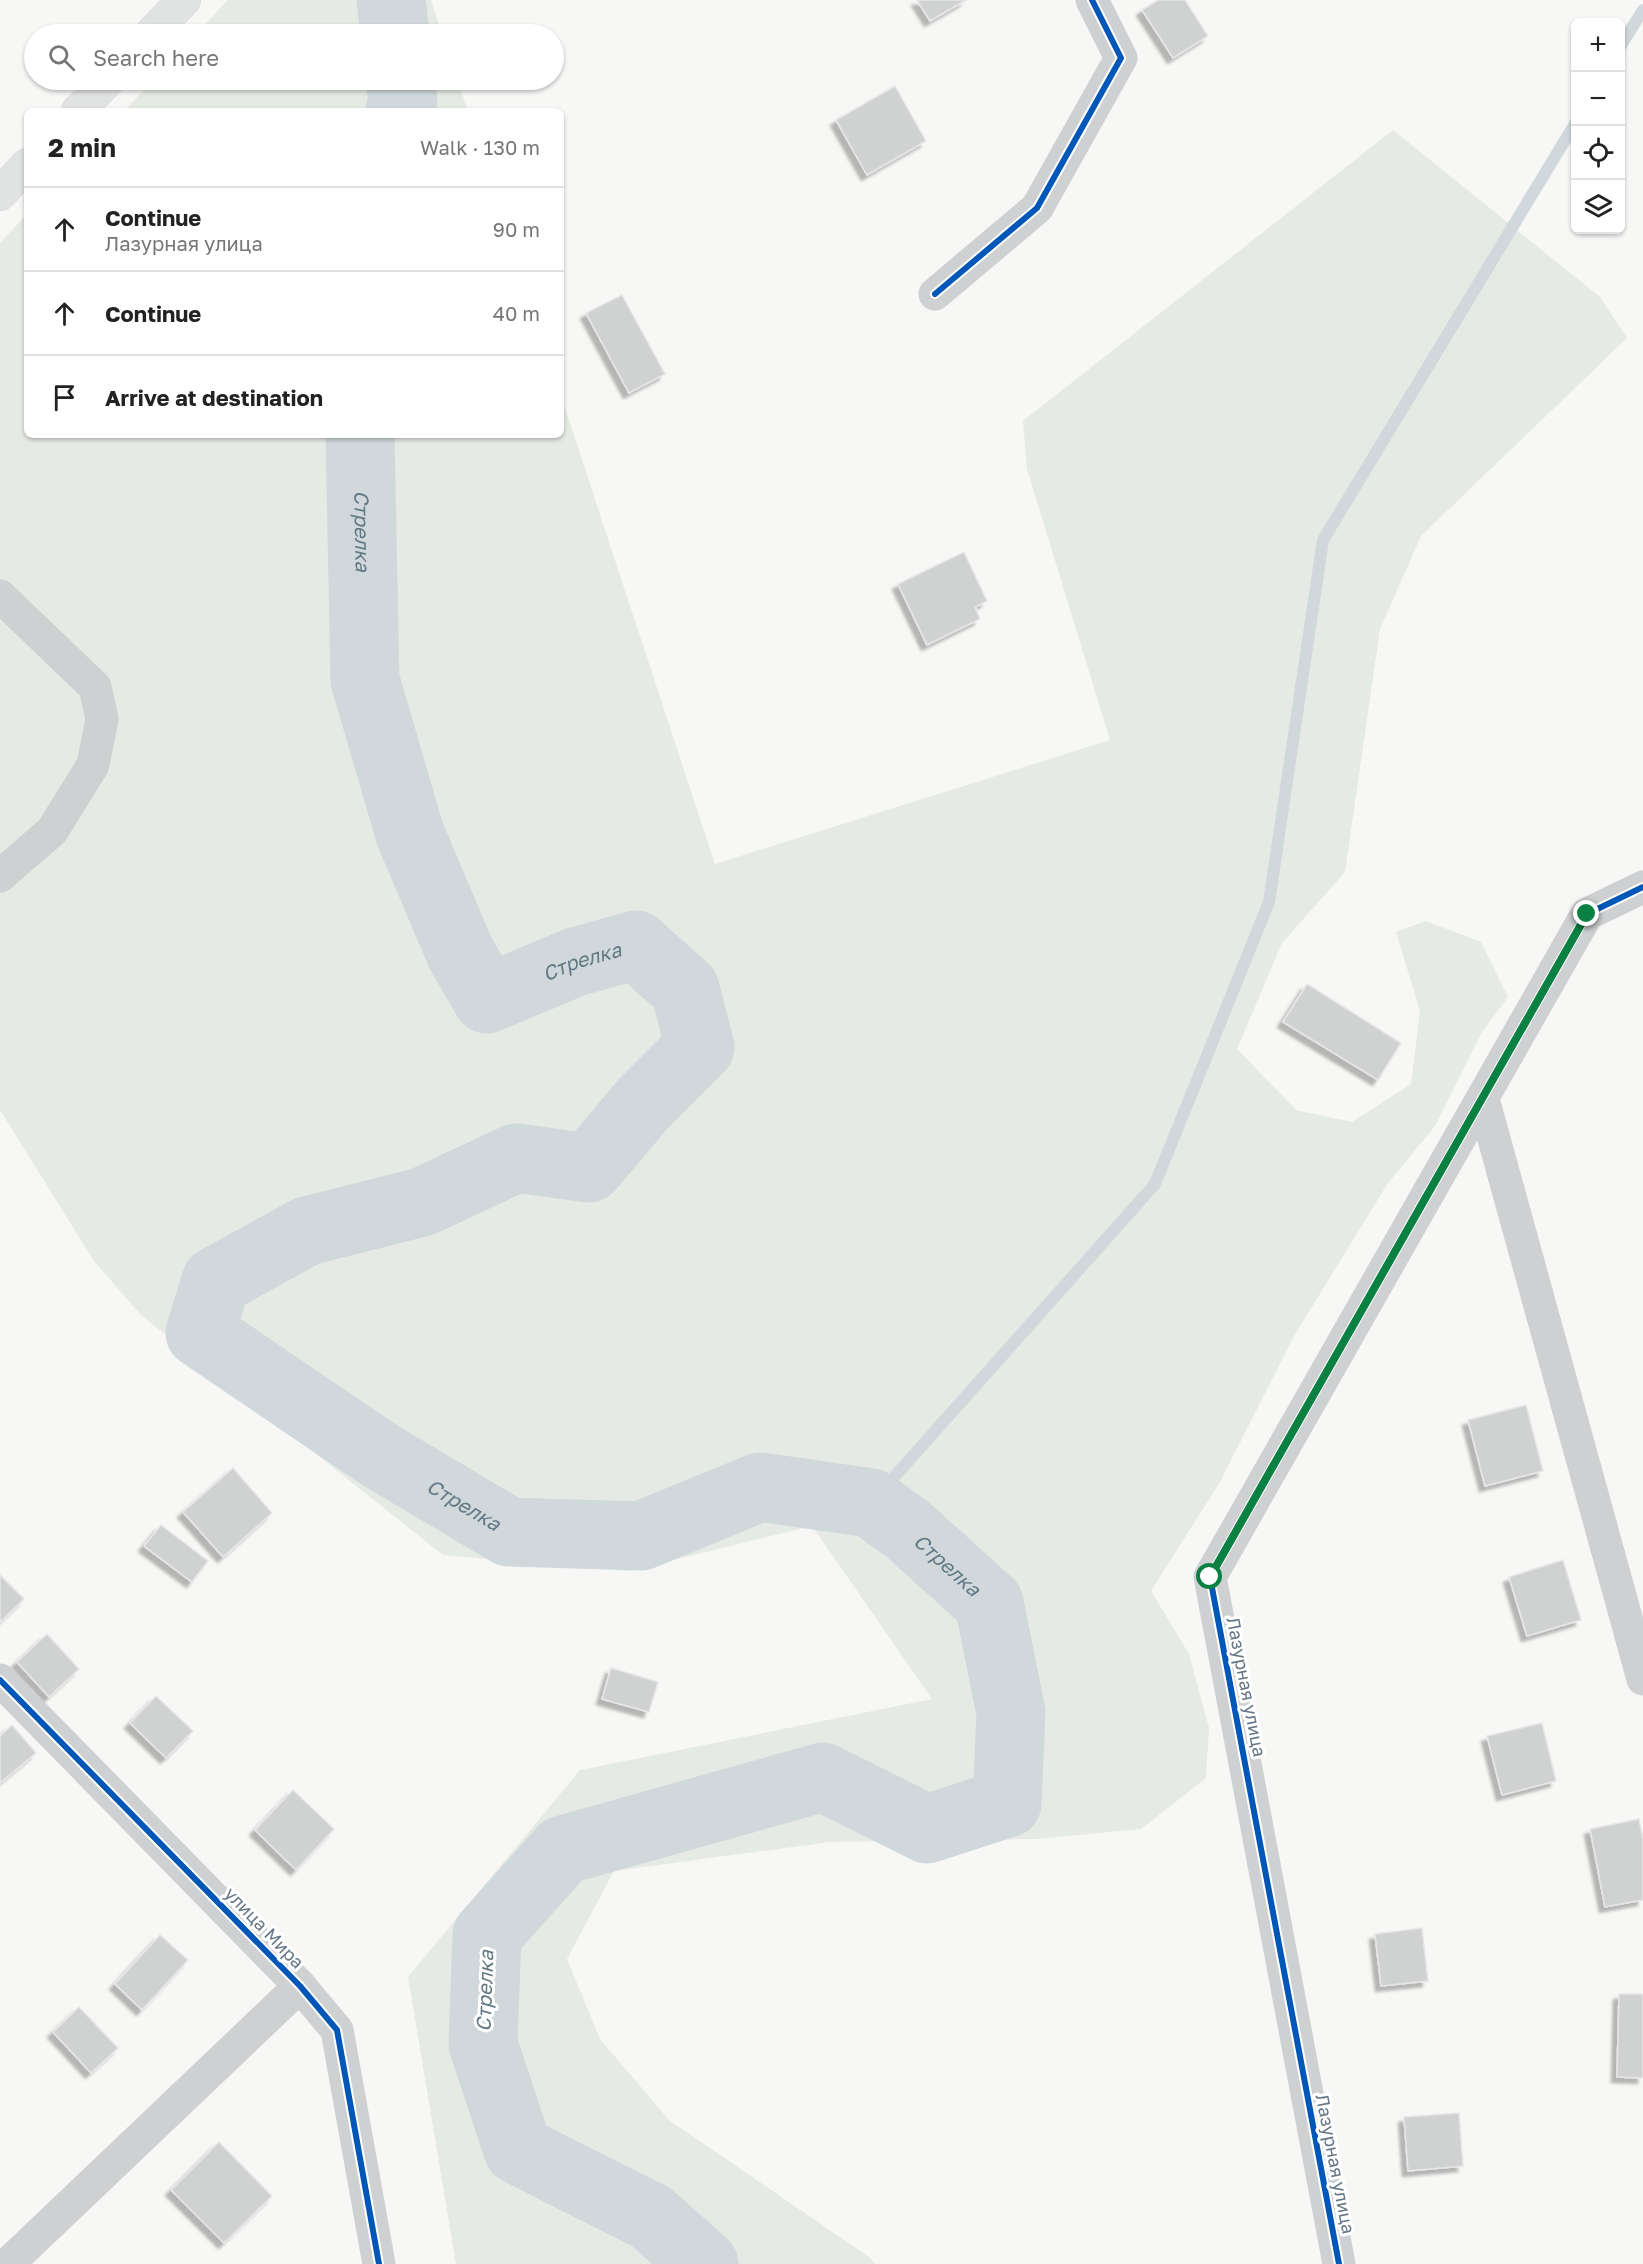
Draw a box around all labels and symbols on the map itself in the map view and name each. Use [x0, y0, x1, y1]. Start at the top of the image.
water label: Стрелка [350, 490, 376, 573]
route end [1573, 900, 1599, 926]
water label: Стрелка [539, 937, 624, 985]
water label: Стрелка [423, 1473, 506, 1536]
water label: Стрелка [909, 1528, 987, 1601]
route start [1196, 1563, 1222, 1589]
street label: Лазурная улица [1223, 1615, 1271, 1759]
street label: улица Мира [220, 1882, 309, 1973]
water label: Стрелка [471, 1949, 497, 2032]
street label: Лазурная улица [1312, 2092, 1360, 2236]

